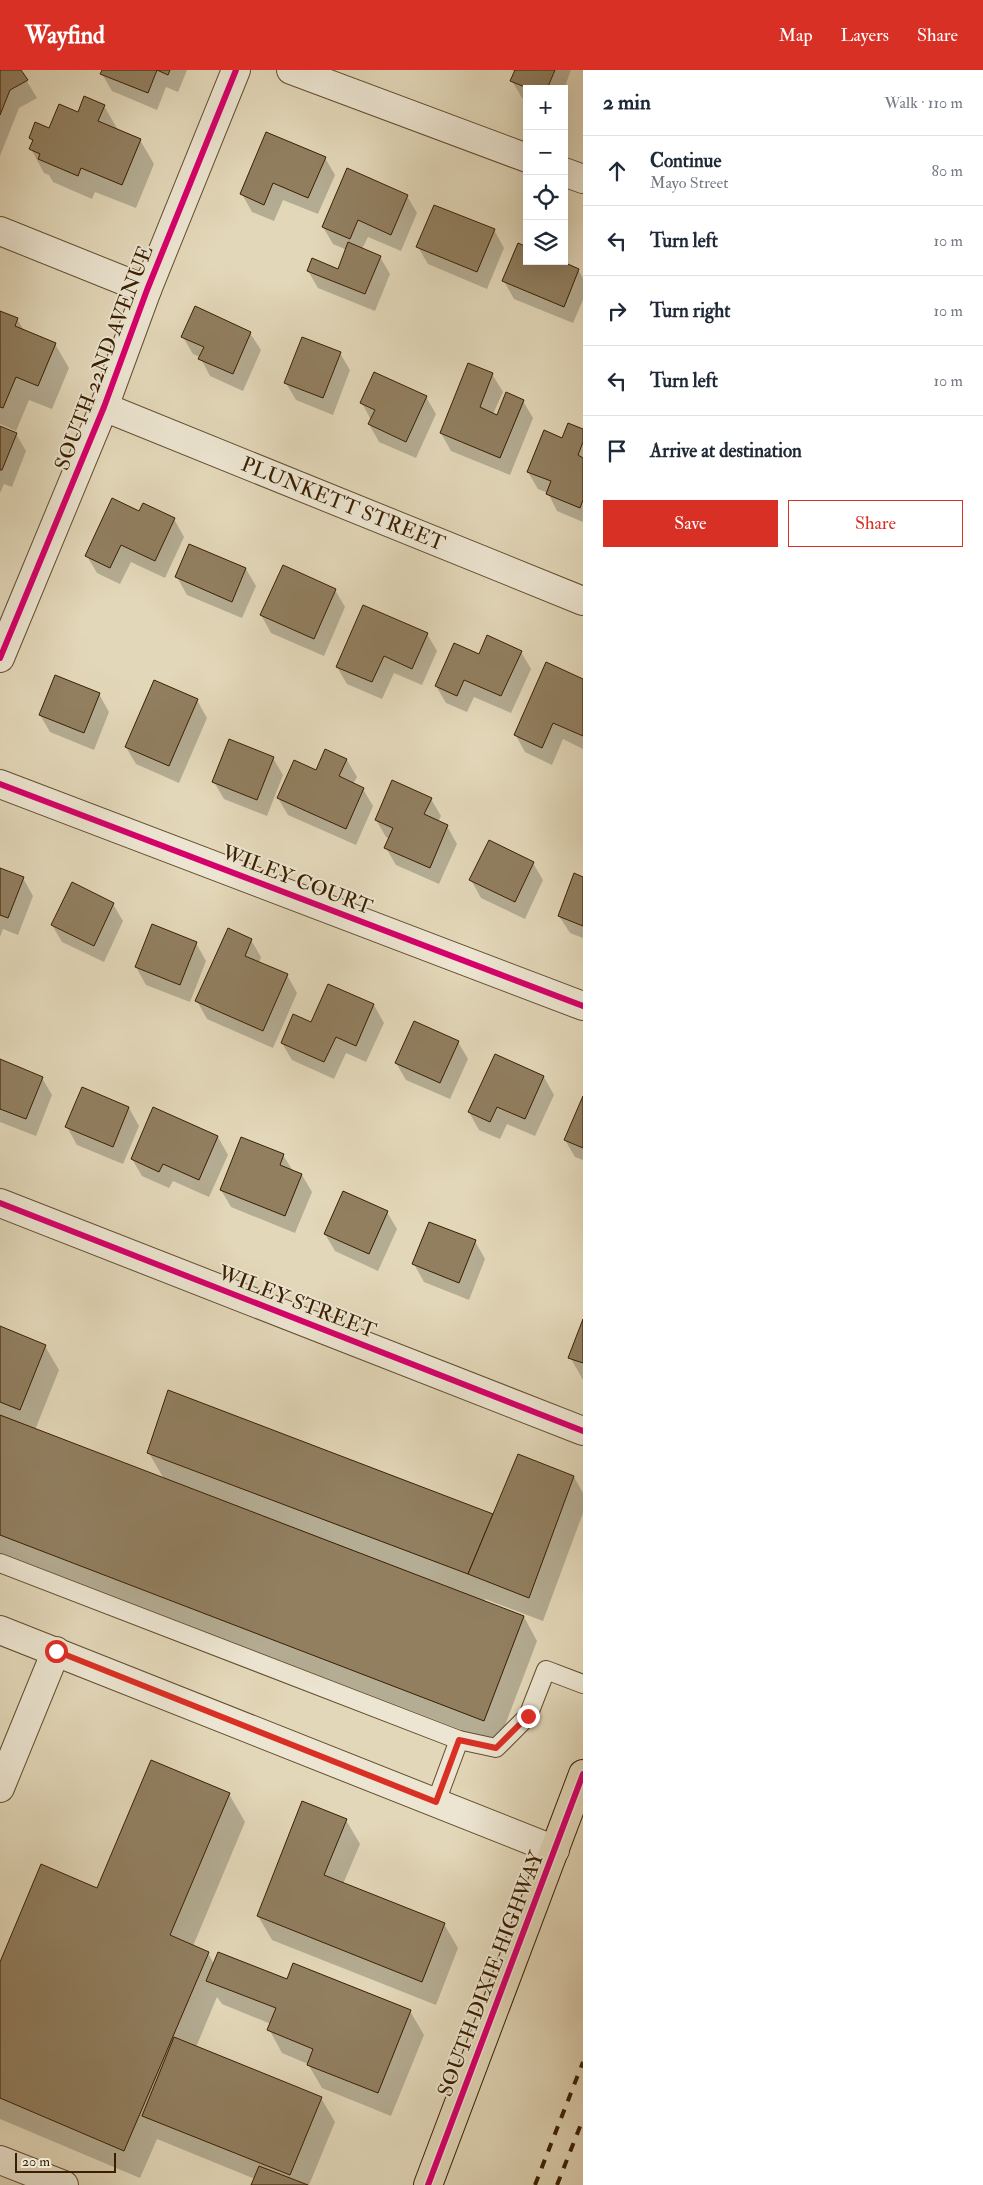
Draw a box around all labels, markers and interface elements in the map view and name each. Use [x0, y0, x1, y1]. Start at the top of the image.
text: Wayfind [25, 20, 105, 51]
text: Map [779, 24, 813, 47]
text: Layers [841, 24, 889, 47]
text: Share [917, 24, 958, 47]
map controls [523, 85, 568, 265]
button: + [523, 85, 568, 130]
text: 2 min [603, 89, 651, 116]
text: Walk · 110 m [885, 93, 963, 113]
button: − [523, 130, 568, 175]
text: Continue [650, 149, 721, 173]
icon: ahead [603, 157, 631, 185]
text: 80 m [932, 161, 963, 181]
text: Mayo Street [650, 173, 728, 193]
button: locate [523, 175, 568, 220]
button: layers [523, 220, 568, 265]
icon: left [603, 227, 631, 255]
text: Turn left [650, 229, 718, 253]
text: 10 m [933, 231, 963, 251]
street label: SOUTH 22ND AVENUE [49, 242, 159, 474]
icon: right [603, 297, 631, 325]
text: Turn right [650, 299, 730, 323]
text: 10 m [933, 301, 963, 321]
icon: left [603, 367, 631, 395]
text: Turn left [650, 369, 718, 393]
text: 10 m [933, 371, 963, 391]
icon: arrive [603, 437, 631, 465]
text: Arrive at destination [650, 439, 802, 463]
street label: PLUNKETT STREET [237, 451, 449, 557]
button: Save [603, 500, 778, 547]
button: Share [788, 500, 963, 547]
street label: WILEY COURT [217, 839, 376, 921]
street label: WILEY STREET [213, 1259, 380, 1345]
route start [45, 1640, 68, 1663]
route end [517, 1705, 540, 1728]
street label: SOUTH DIXIE HIGHWAY [432, 1847, 551, 2101]
scale bar [15, 2150, 116, 2173]
text: 20 m [22, 2153, 50, 2170]

